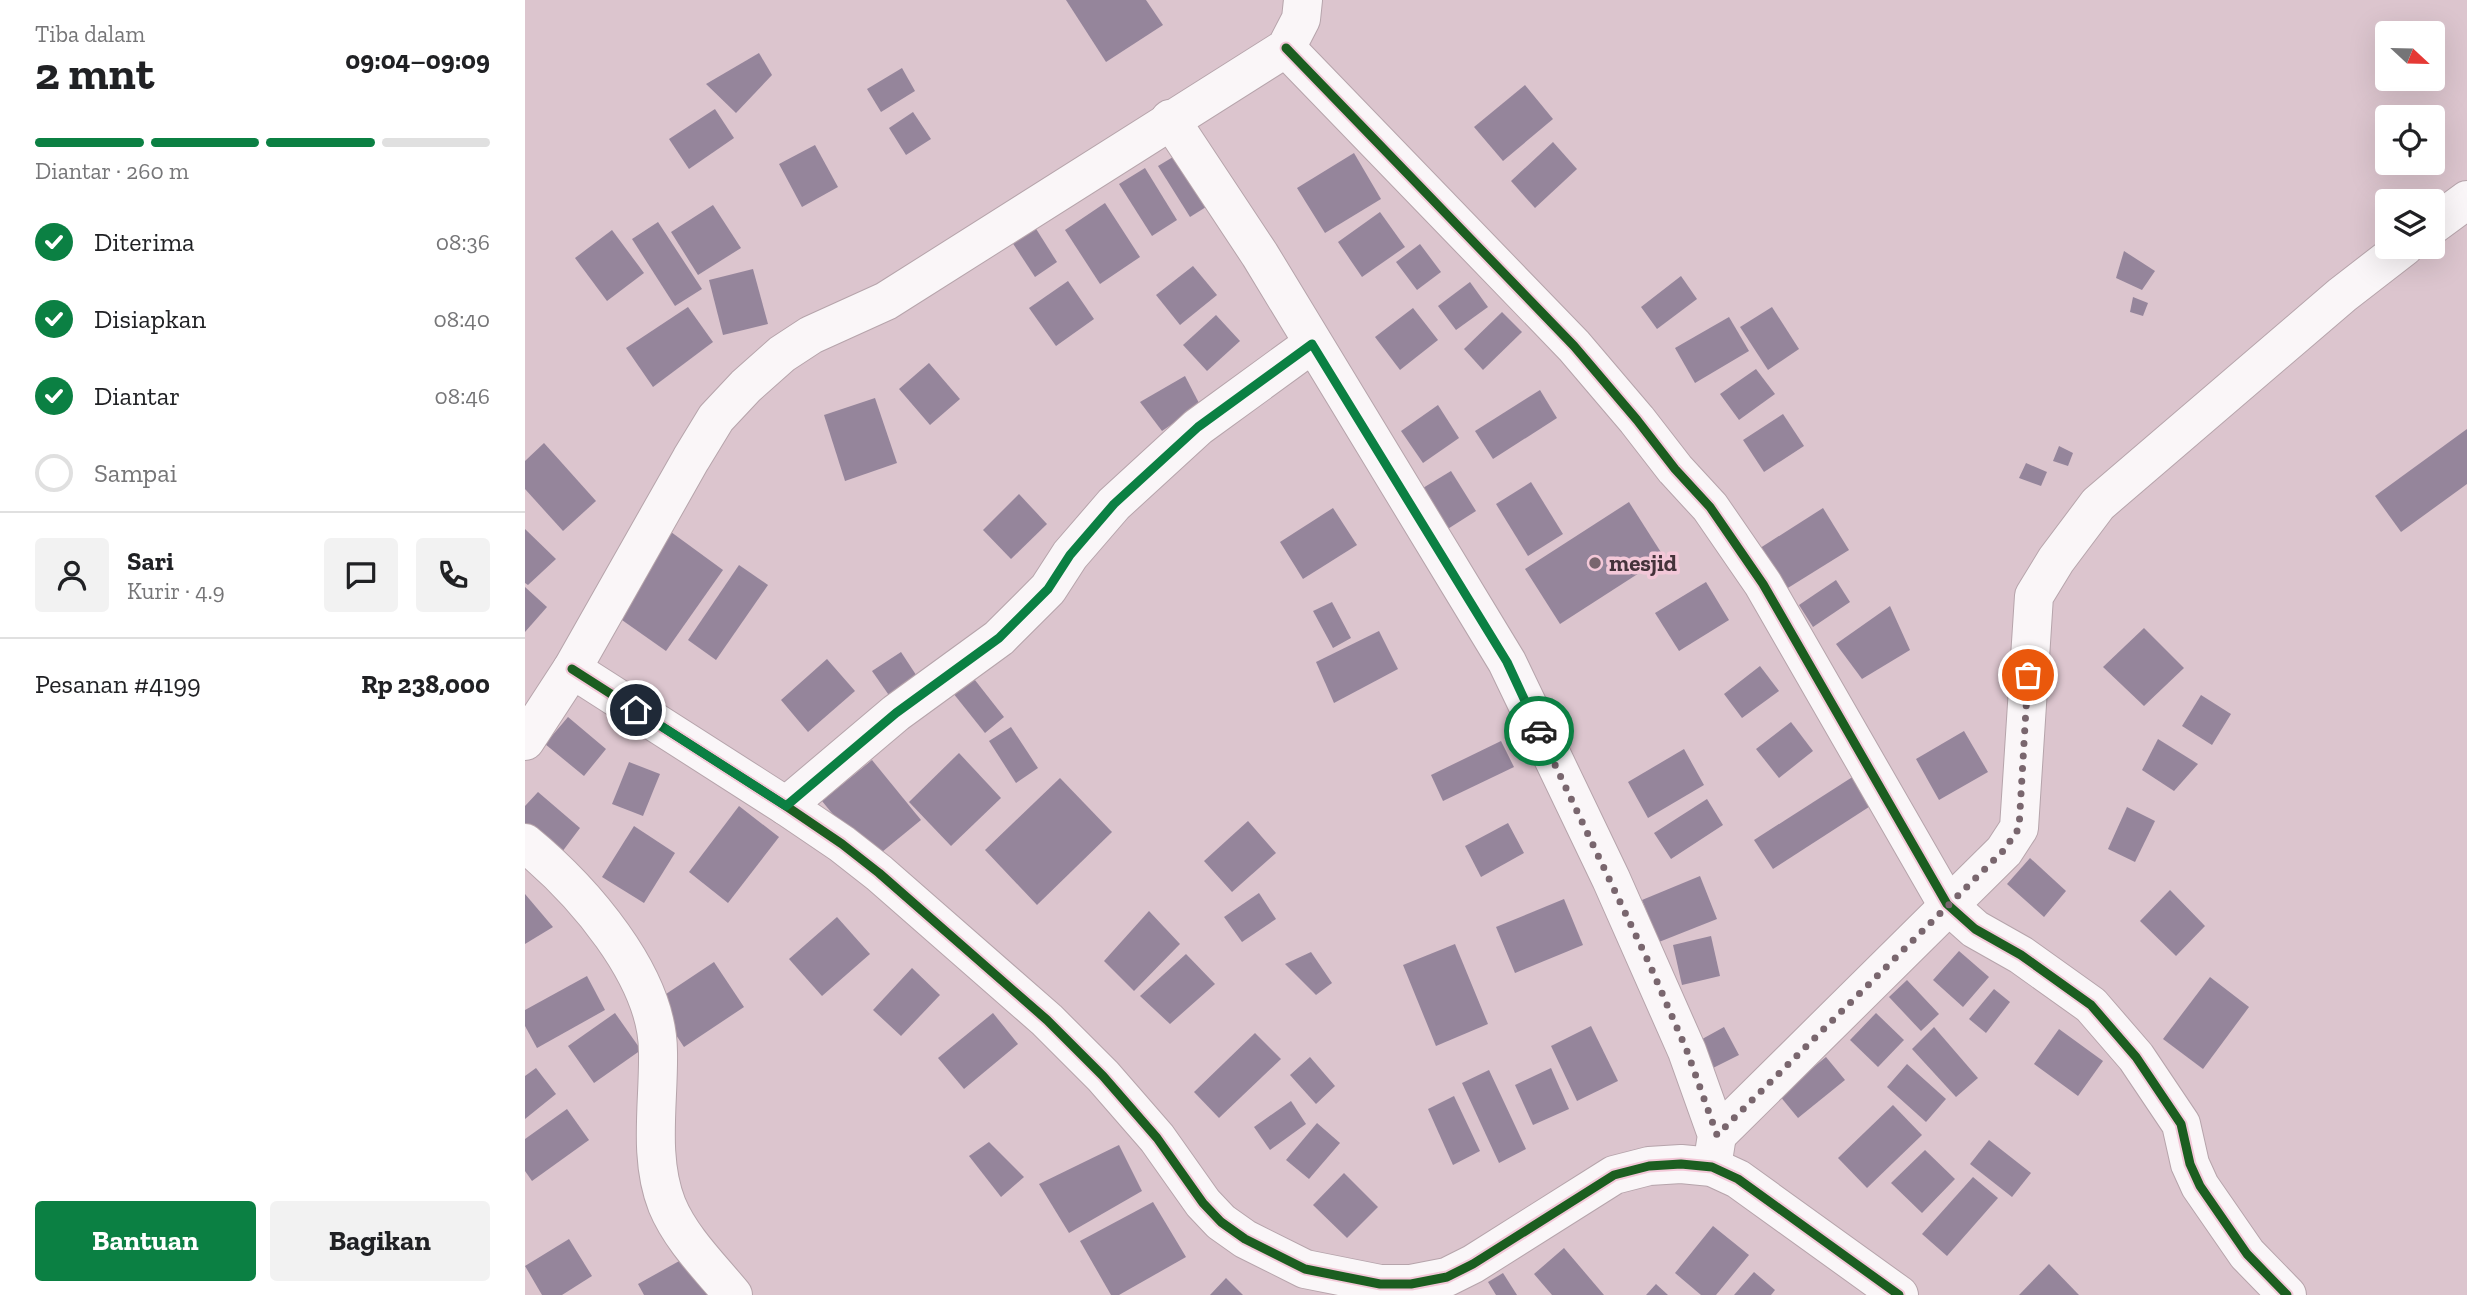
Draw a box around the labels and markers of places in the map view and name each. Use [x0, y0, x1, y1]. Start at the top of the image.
place label: mesjid [1609, 549, 1677, 577]
marker: mesjid [1587, 555, 1603, 571]
pin [1998, 645, 2058, 705]
pin [606, 680, 666, 740]

